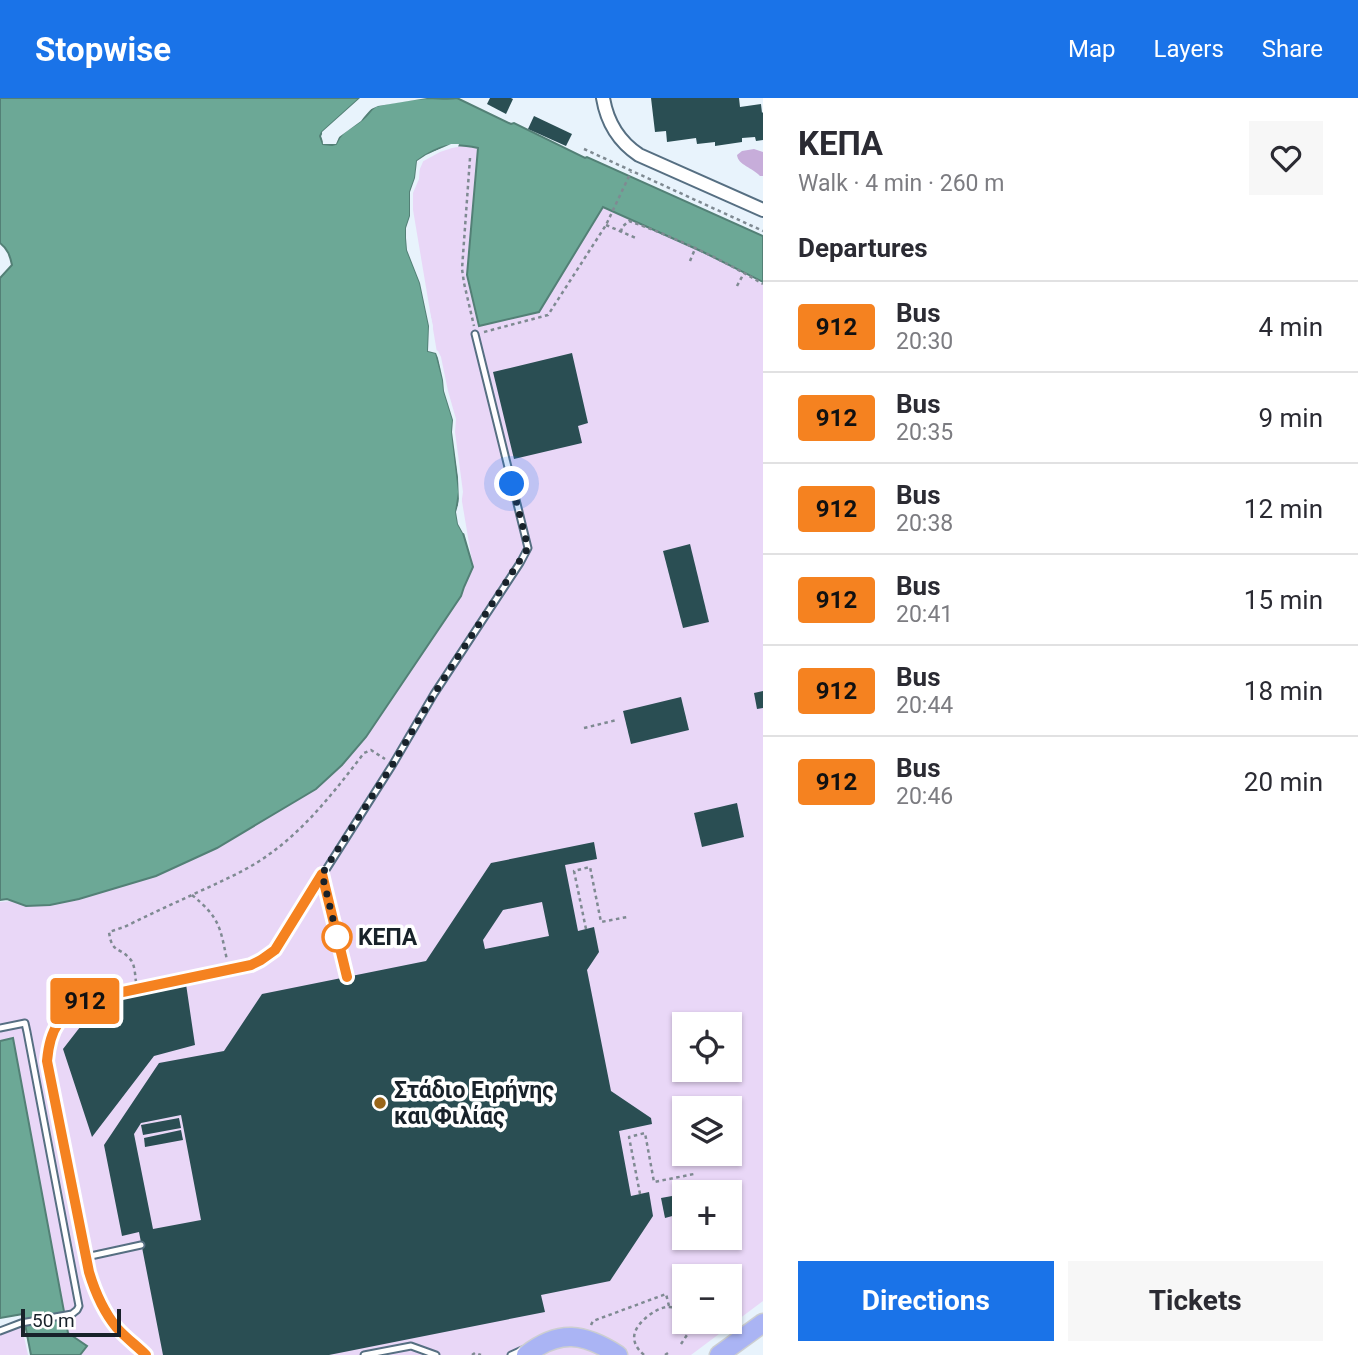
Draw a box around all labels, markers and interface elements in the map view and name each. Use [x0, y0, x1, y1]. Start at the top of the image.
text: Stopwise [35, 30, 171, 69]
text: Map [1068, 35, 1116, 63]
text: Layers [1154, 35, 1224, 63]
text: Share [1262, 35, 1323, 63]
button: heart [1249, 121, 1323, 195]
text: ΚΕΠΑ [798, 124, 883, 163]
text: Walk · 4 min · 260 m [798, 170, 1004, 197]
text: Departures [798, 233, 928, 263]
text: Bus [896, 298, 941, 328]
text: 4 min [1258, 312, 1323, 342]
text: 912 [816, 313, 857, 341]
text: 20:30 [896, 328, 953, 355]
text: Bus [896, 389, 941, 419]
text: 9 min [1258, 403, 1323, 433]
text: 912 [816, 404, 857, 432]
text: 20:35 [896, 419, 953, 446]
your location [494, 466, 529, 501]
text: Bus [896, 480, 941, 510]
text: 12 min [1244, 494, 1323, 524]
text: 912 [816, 495, 857, 523]
text: 20:38 [896, 510, 953, 537]
text: Bus [896, 571, 941, 601]
text: 15 min [1244, 585, 1323, 615]
text: 912 [816, 586, 857, 614]
text: 20:41 [896, 601, 953, 628]
text: Bus [896, 662, 941, 692]
text: 18 min [1244, 676, 1323, 706]
text: 912 [816, 677, 857, 705]
text: 20:44 [896, 692, 953, 719]
text: Bus [896, 753, 941, 783]
text: 20 min [1244, 767, 1323, 797]
text: 912 [816, 768, 857, 796]
text: 20:46 [896, 783, 953, 810]
marker: ΚΕΠΑ [322, 922, 352, 952]
place label: ΚΕΠΑ [358, 924, 418, 951]
line badge: 912 [45, 978, 125, 1024]
text: 912 [64, 987, 106, 1015]
map controls [672, 1012, 742, 1334]
button: locate [672, 1012, 742, 1082]
place label: Στάδιο Ειρήνης και Φιλίας [394, 1077, 554, 1130]
marker: Στάδιο Ειρήνης και Φιλίας [372, 1095, 388, 1111]
button: layers [672, 1096, 742, 1166]
button: + [672, 1180, 742, 1250]
button: Directions [798, 1261, 1054, 1341]
button: Tickets [1068, 1261, 1323, 1341]
button: − [672, 1264, 742, 1334]
scale bar [21, 1306, 121, 1338]
text: 50 m [32, 1309, 75, 1332]

